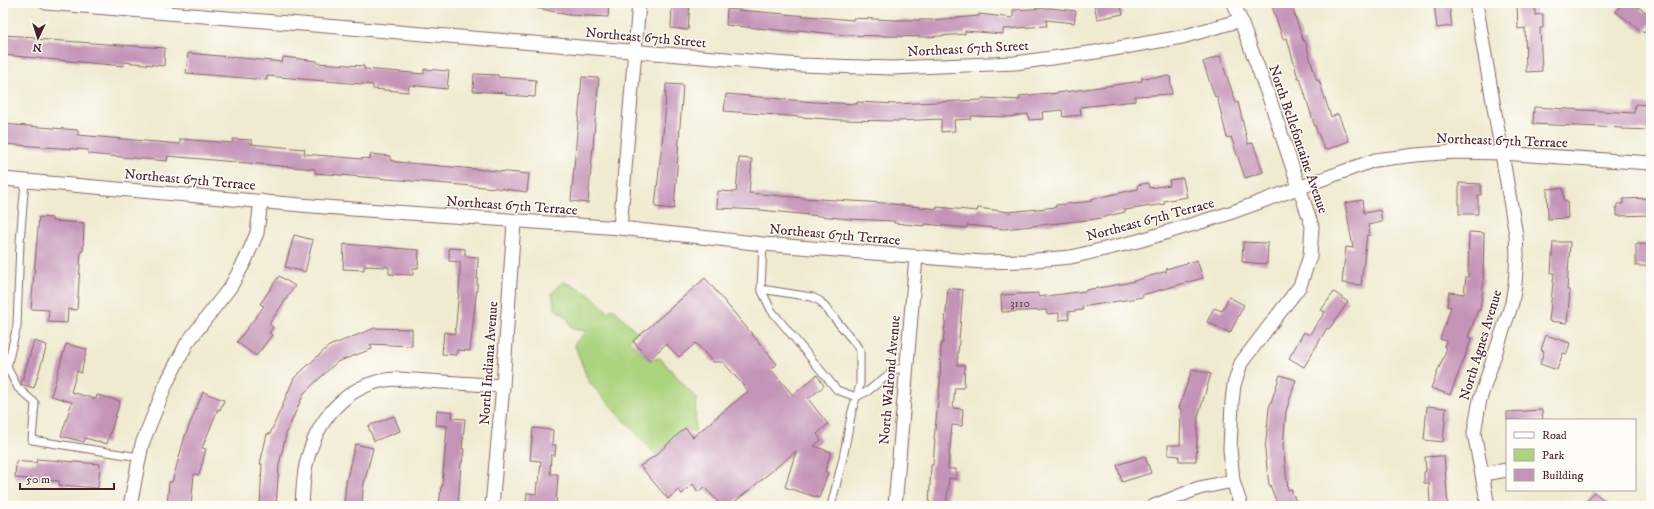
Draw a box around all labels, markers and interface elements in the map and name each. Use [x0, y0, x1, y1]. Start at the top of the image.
north arrow [18, 18, 58, 58]
street label: Northeast 67th Street [585, 24, 708, 52]
street label: Northeast 67th Street [907, 37, 1030, 61]
text: N [32, 40, 42, 54]
street label: North Bellefontaine Avenue [1264, 63, 1332, 216]
street label: Northeast 67th Terrace [1436, 130, 1568, 152]
street label: Northeast 67th Terrace [124, 165, 256, 195]
street label: Northeast 67th Terrace [446, 192, 578, 220]
street label: Northeast 67th Terrace [1084, 194, 1216, 246]
street label: Northeast 67th Terrace [769, 220, 901, 250]
street label: North Agnes Avenue [1456, 288, 1506, 403]
house number: 3110 [1010, 296, 1030, 311]
street label: North Indiana Avenue [476, 300, 502, 426]
street label: North Walrond Avenue [875, 314, 905, 446]
legend [1506, 419, 1636, 491]
text: Road [1542, 428, 1567, 443]
text: Park [1542, 448, 1564, 463]
scale bar [20, 465, 114, 491]
text: Building [1542, 468, 1583, 483]
text: 50 m [26, 472, 50, 487]

